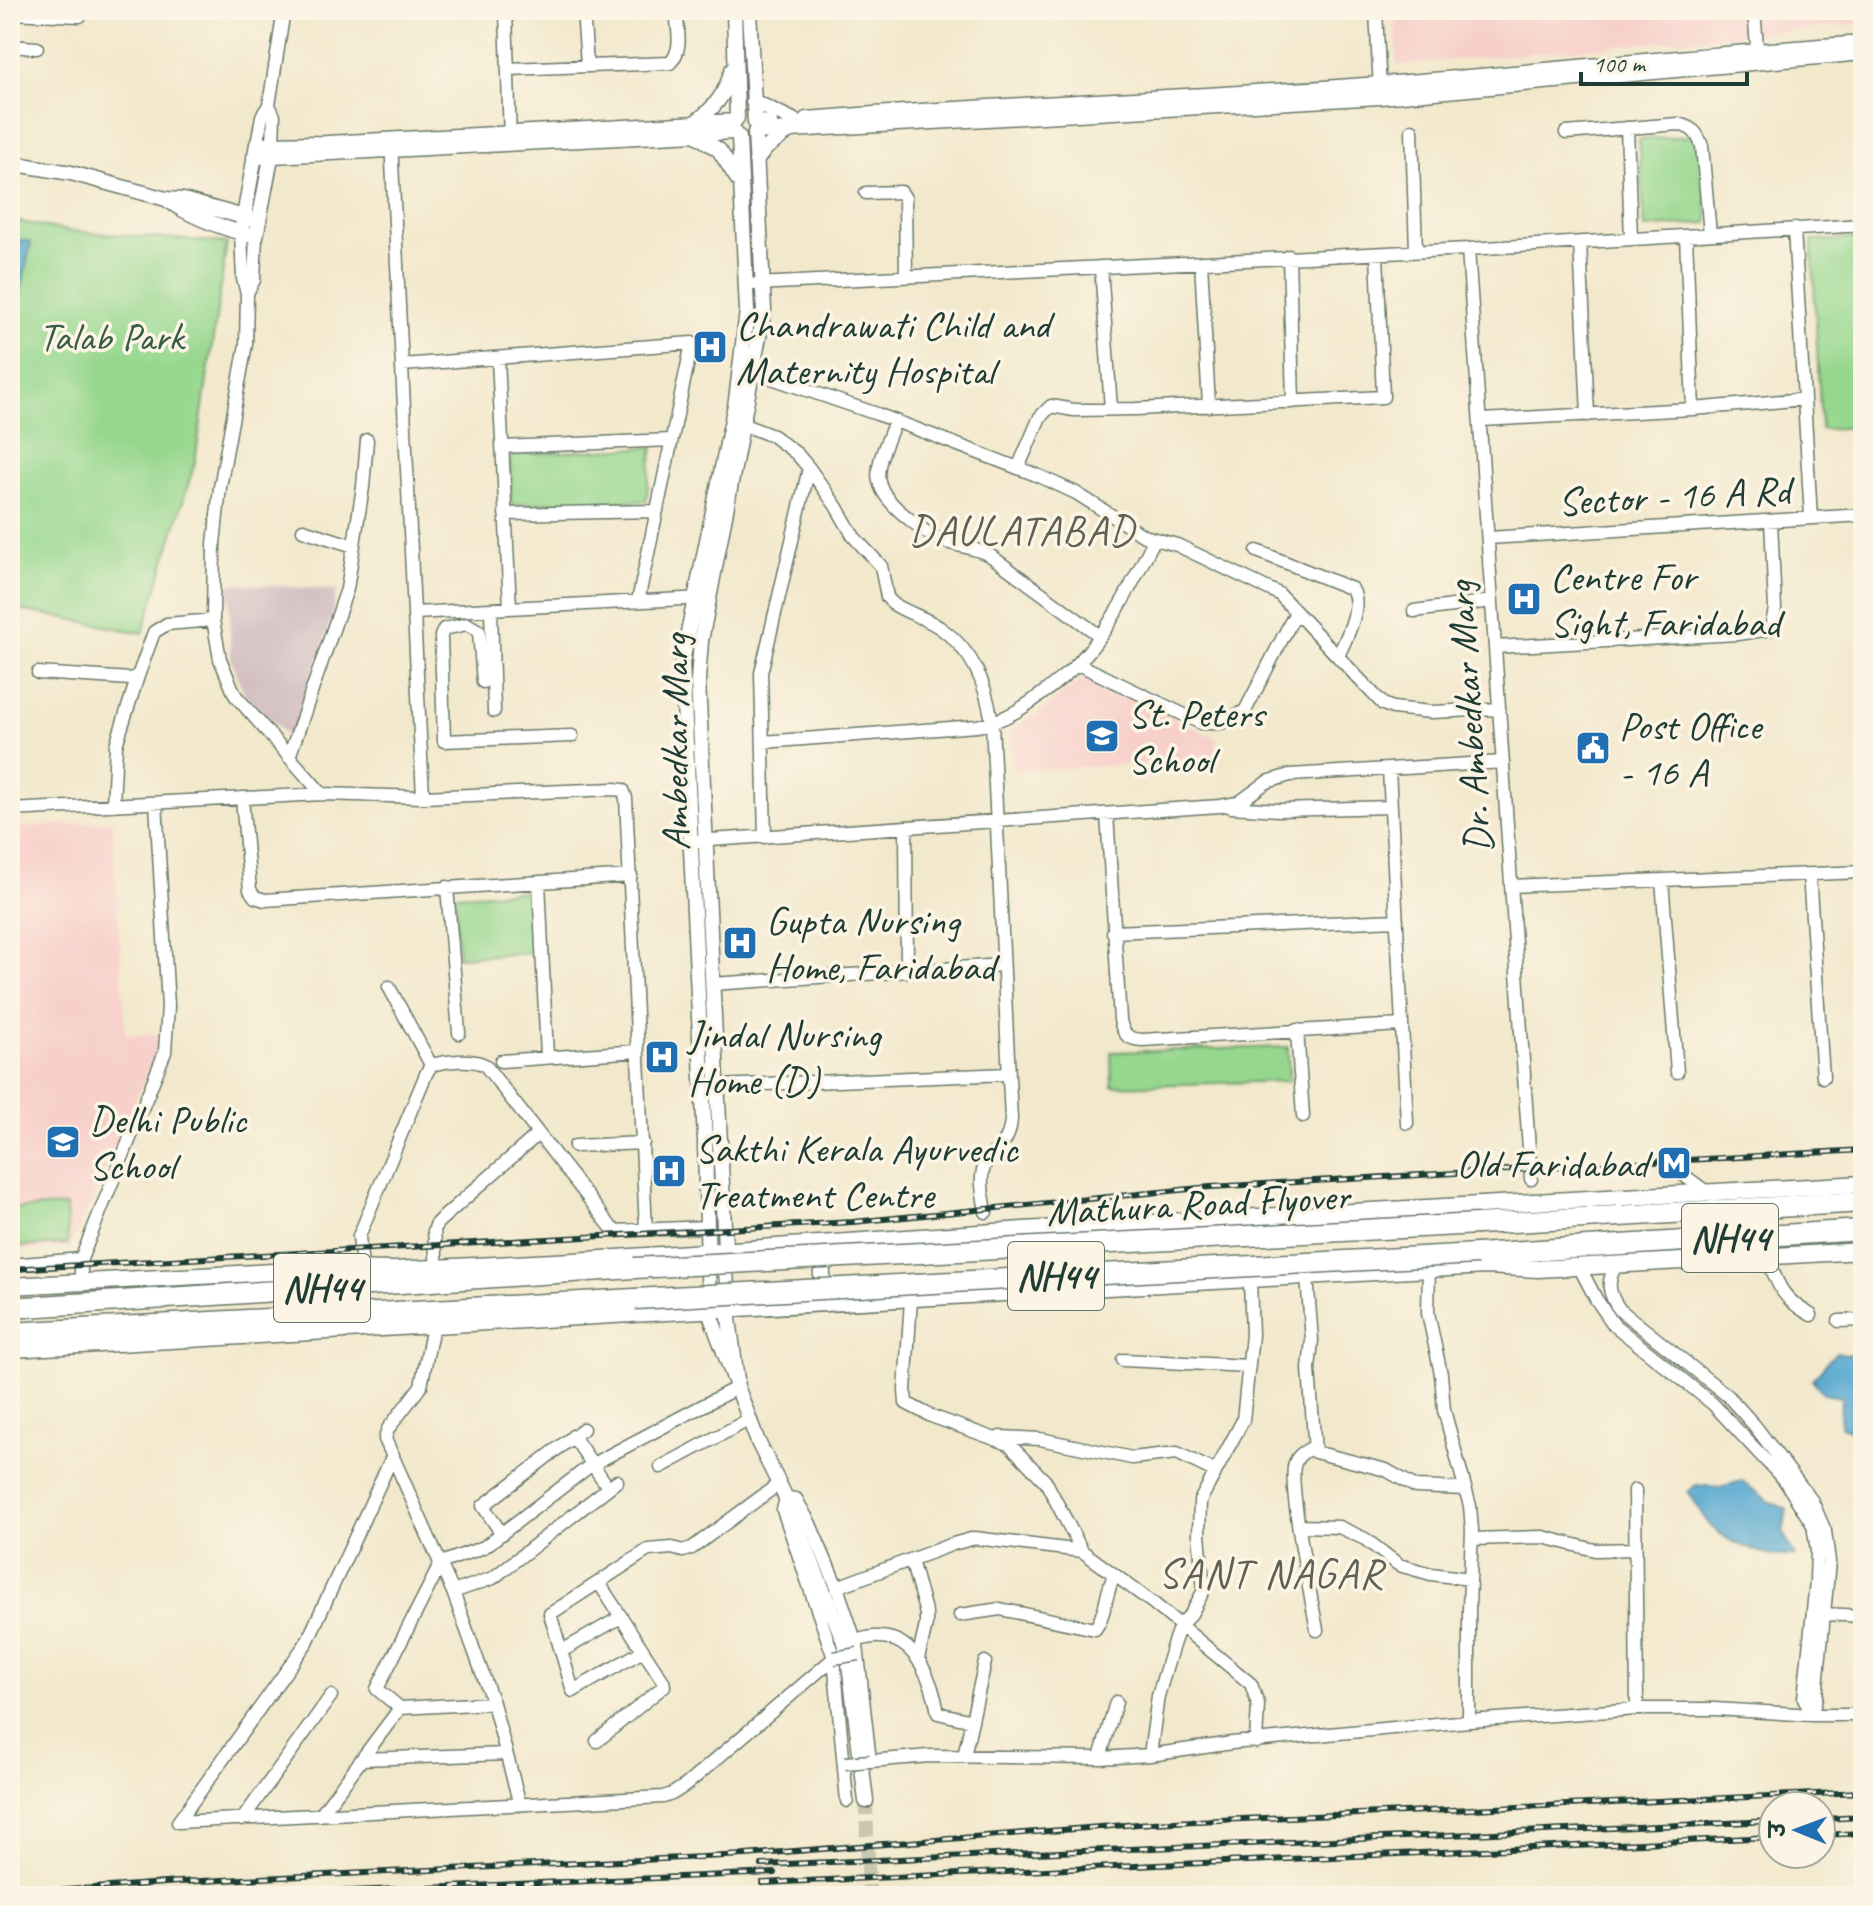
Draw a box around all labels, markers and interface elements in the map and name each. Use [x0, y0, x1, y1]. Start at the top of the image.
scale bar [1581, 36, 1747, 86]
text: 100 m [1593, 49, 1647, 79]
place label: Chandrawati Child and Maternity Hospital [736, 300, 1056, 396]
park label: Talab Park [39, 312, 187, 362]
hospital icon: Chandrawati Child and Maternity Hospital [691, 328, 729, 366]
street label: Sector - 16 A Rd [1557, 465, 1798, 527]
district label: DAULATABAD [909, 504, 1137, 557]
place label: Centre For Sight, Faridabad [1550, 552, 1786, 648]
street label: Dr. Ambedkar Marg [1434, 577, 1503, 855]
hospital icon: Centre For Sight, Faridabad [1505, 580, 1543, 618]
street label: Ambedkar Marg [650, 632, 700, 851]
place label: St. Peters School [1128, 689, 1267, 785]
place label: Post Office - 16 A [1619, 701, 1764, 797]
school or university icon: St. Peters School [1083, 717, 1121, 755]
public building icon: Post Office - 16 A [1574, 729, 1612, 767]
place label: Gupta Nursing Home, Faridabad [766, 896, 1001, 992]
hospital icon: Gupta Nursing Home, Faridabad [721, 924, 759, 962]
place label: Jindal Nursing Home (D) [686, 1010, 883, 1106]
hospital icon: Jindal Nursing Home (D) [643, 1038, 681, 1076]
place label: Delhi Public School [89, 1095, 248, 1191]
school or university icon: Delhi Public School [44, 1123, 82, 1161]
place label: Sakthi Kerala Ayurvedic Treatment Centre [695, 1124, 1019, 1220]
place label: Old Faridabad [1456, 1139, 1653, 1189]
metro station icon: Old Faridabad [1655, 1144, 1693, 1182]
hospital icon: Sakthi Kerala Ayurvedic Treatment Centre [650, 1152, 688, 1190]
street label: Mathura Road Flyover [1045, 1171, 1353, 1237]
road number: NH44 [1682, 1204, 1778, 1272]
road number: NH44 [1008, 1242, 1104, 1310]
road number: NH44 [274, 1254, 370, 1322]
district label: SANT NAGAR [1158, 1547, 1386, 1600]
north arrow [1757, 1790, 1837, 1870]
text: उ [1764, 1820, 1792, 1839]

